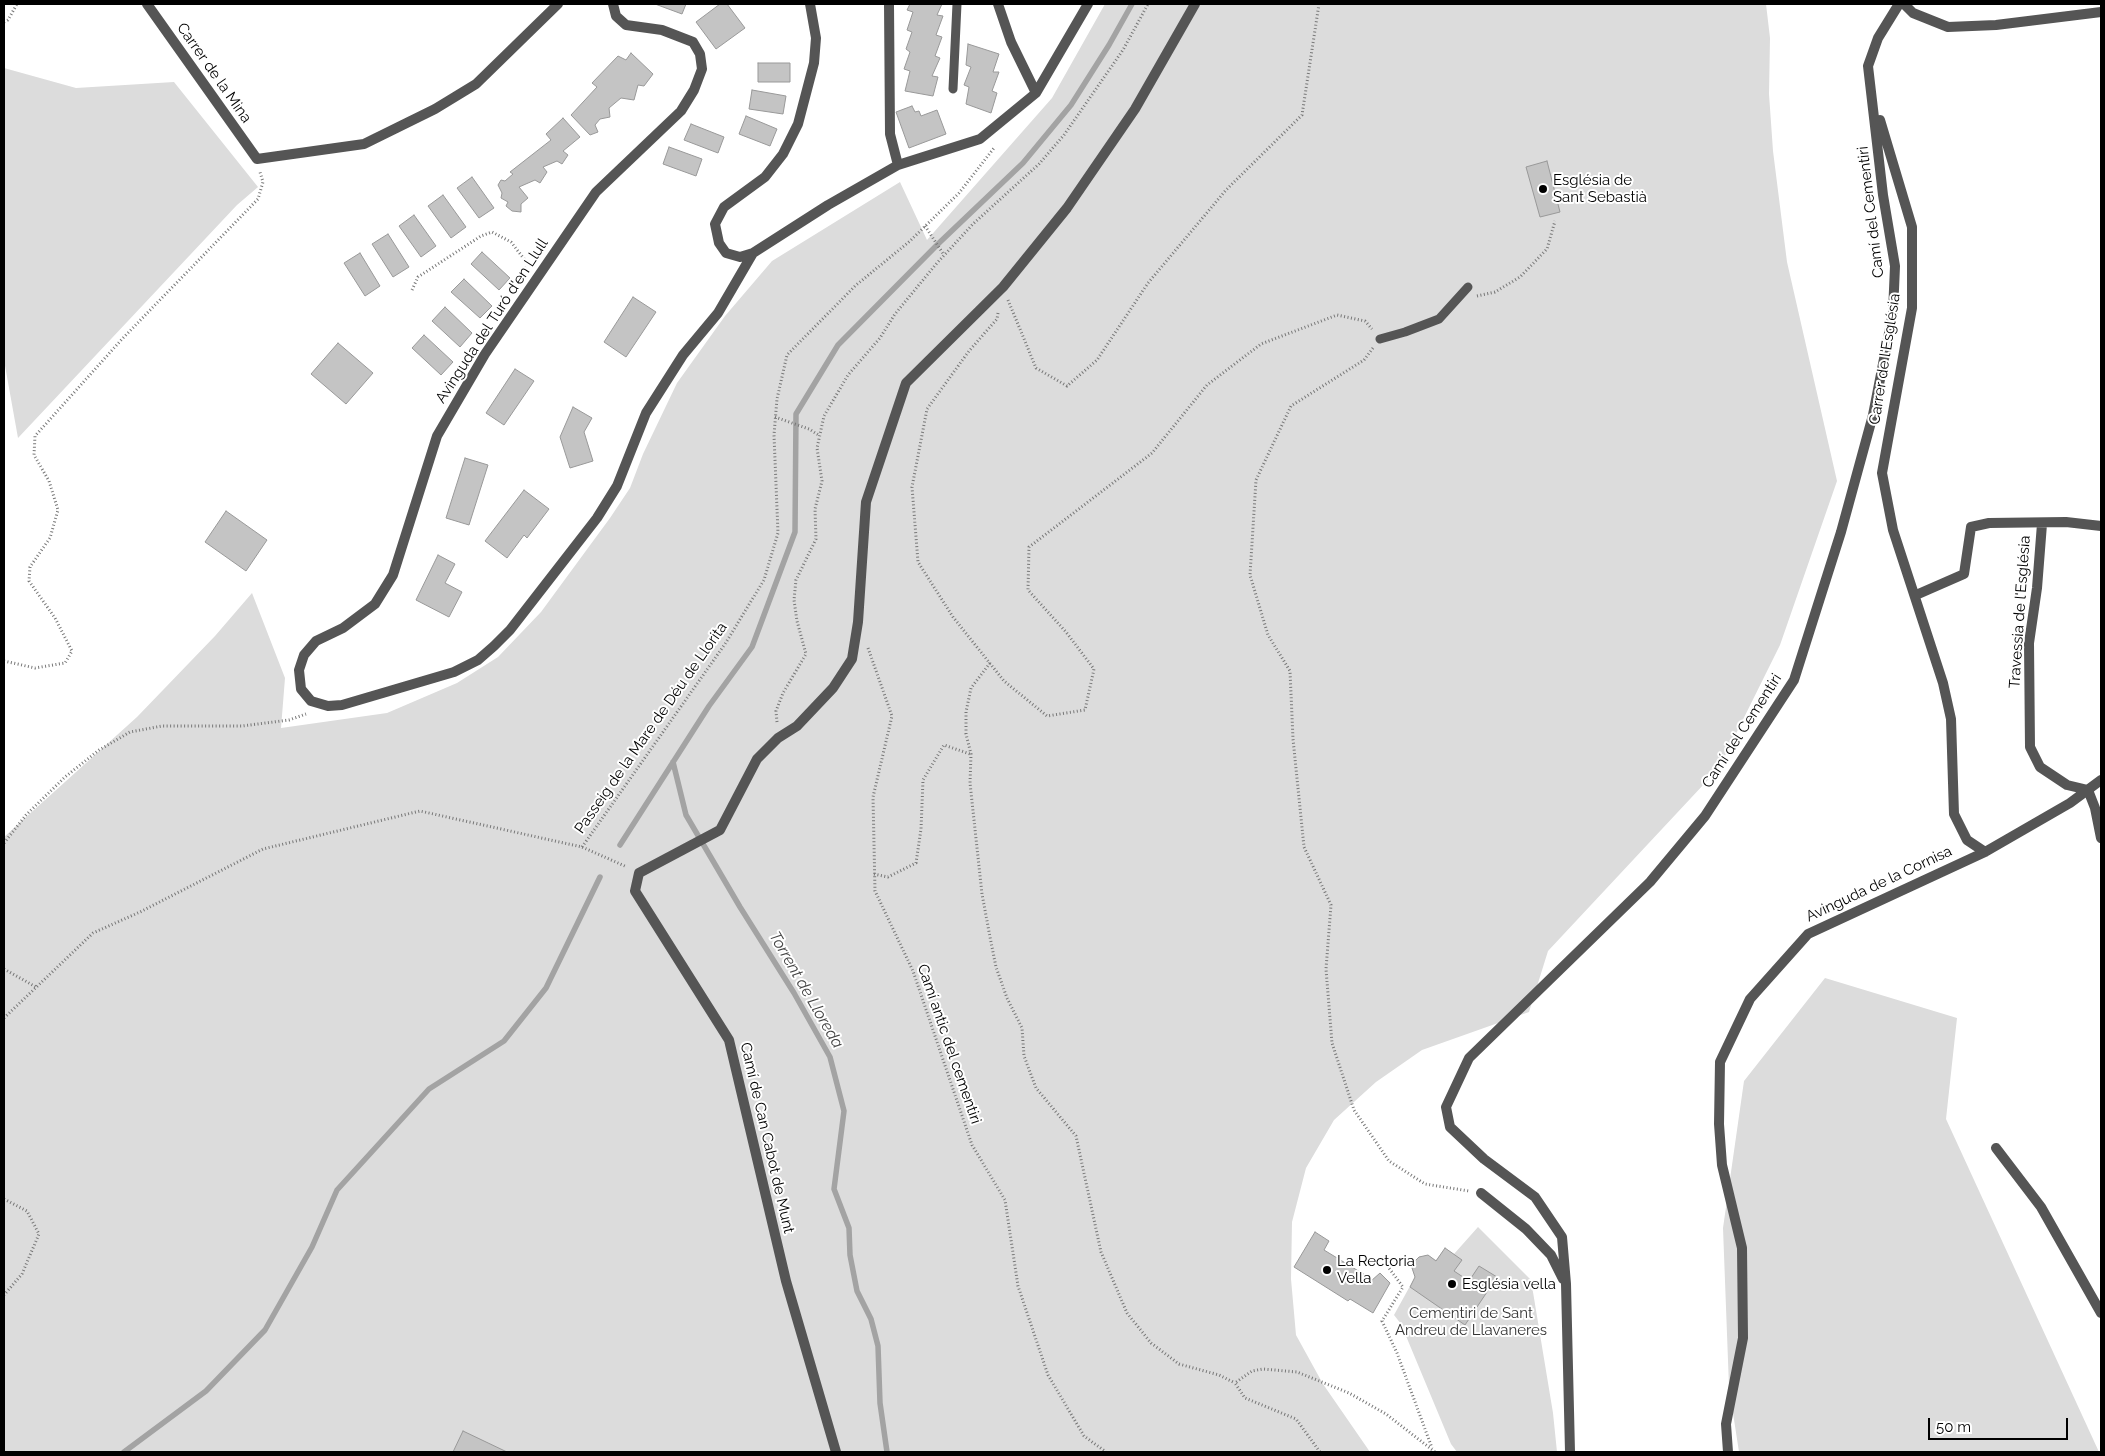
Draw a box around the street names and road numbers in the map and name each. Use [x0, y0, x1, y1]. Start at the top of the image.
street label: Carrer de la Mina [173, 19, 255, 127]
street label: Camí del Cementiri [1854, 145, 1888, 279]
street label: Avinguda del Turó d'en Llull [432, 235, 552, 407]
street label: Carrer de l'Església [1866, 292, 1904, 426]
street label: Travessia de l'Església [2006, 535, 2034, 689]
street label: Passeig de la Mare de Déu de Llorita [571, 619, 731, 837]
street label: Camí del Cementiri [1698, 671, 1786, 791]
street label: Avinguda de la Cornisa [1803, 842, 1955, 926]
street label: Camí antic del cementiri [913, 962, 985, 1126]
street label: Camí de Can Cabot de Munt [736, 1041, 798, 1235]

